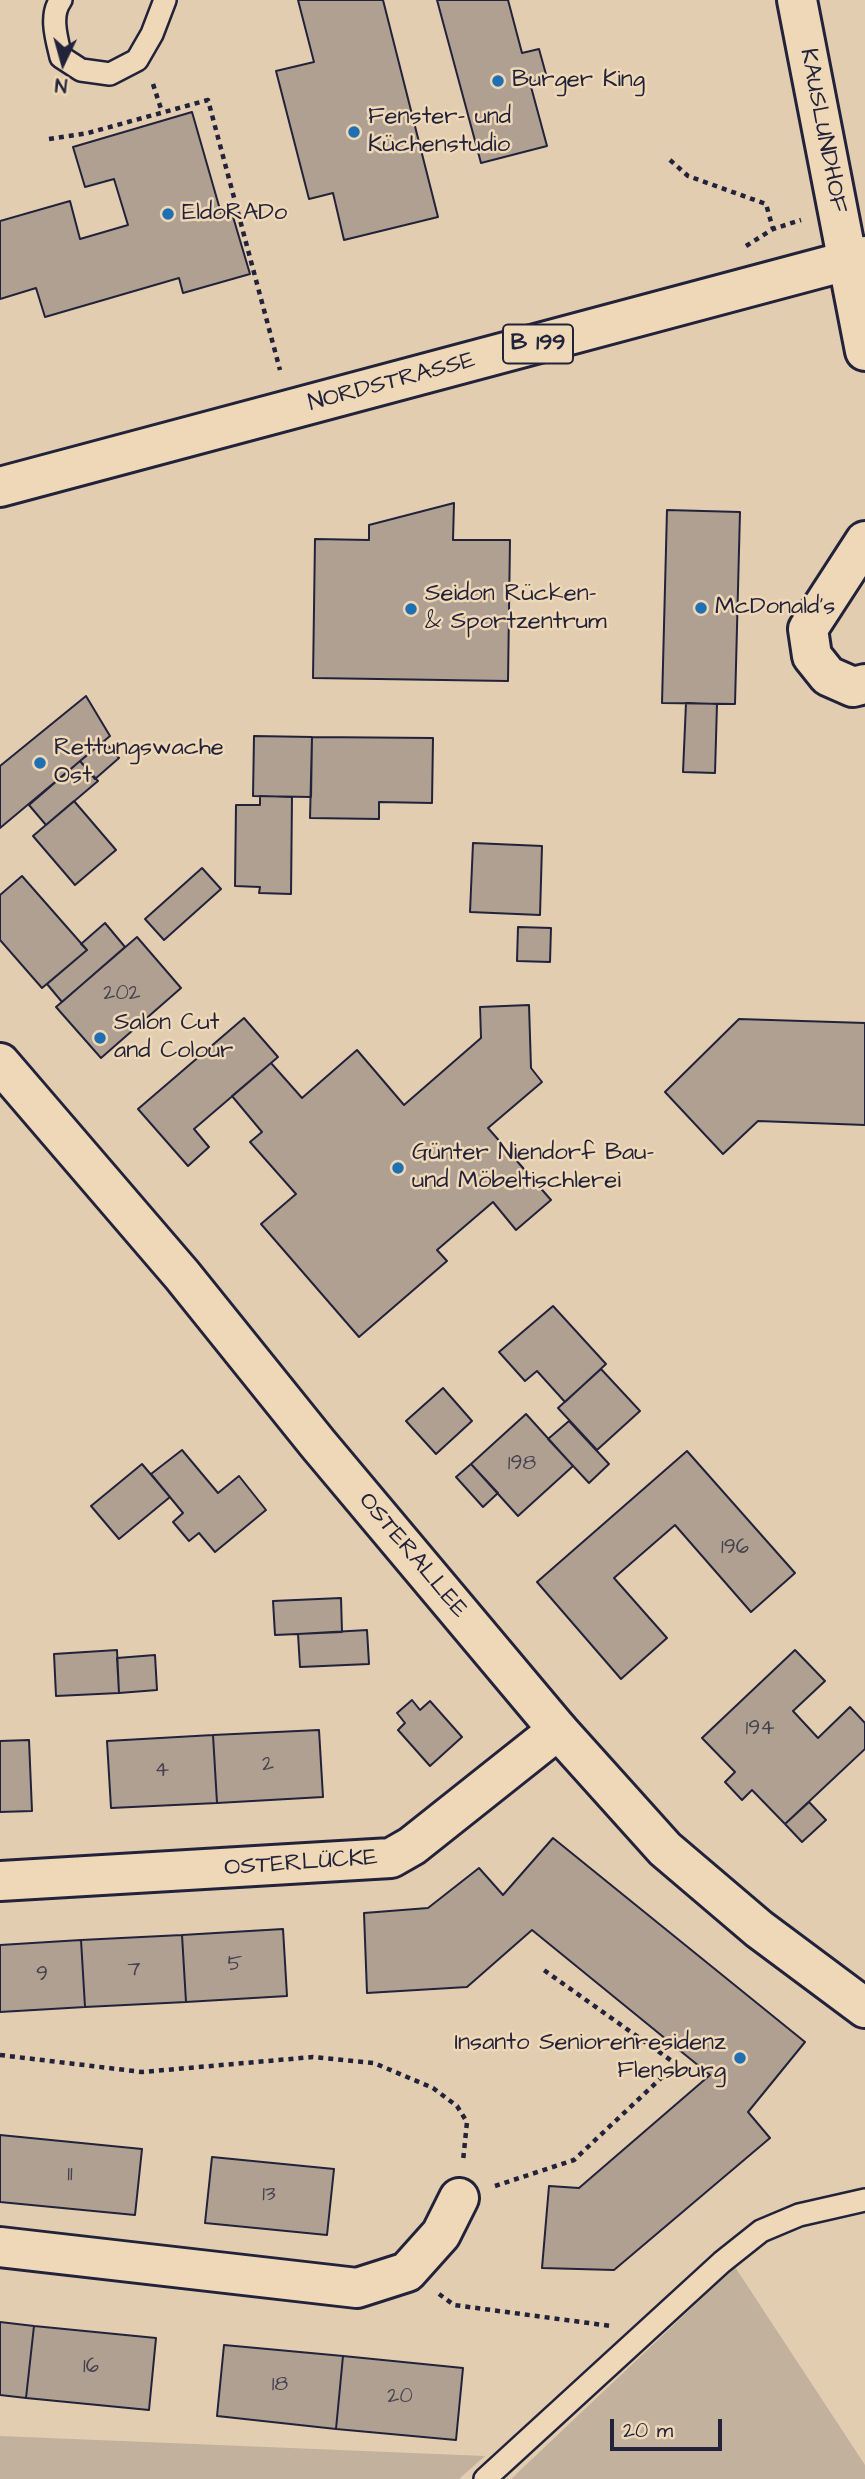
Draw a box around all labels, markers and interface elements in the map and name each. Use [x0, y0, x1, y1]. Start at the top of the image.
north arrow [28, 28, 98, 98]
street label: KAUSLUNDHOF [792, 46, 852, 216]
place label: Burger King [512, 67, 645, 95]
text: N [54, 70, 68, 98]
marker: Burger King [490, 73, 506, 89]
place label: Fenster- und Küchenstudio [368, 104, 511, 160]
marker: Fenster- und Küchenstudio [346, 124, 362, 140]
place label: EldoRADo [182, 200, 287, 228]
marker: EldoRADo [160, 206, 176, 222]
road number: B 199 [503, 324, 573, 364]
street label: NORDSTRASSE [305, 347, 479, 419]
place label: Seidon Rücken- & Sportzentrum [425, 581, 607, 637]
place label: McDonald's [715, 594, 835, 622]
marker: McDonald's [693, 600, 709, 616]
marker: Seidon Rücken- & Sportzentrum [403, 601, 419, 617]
place label: Rettungswache Ost [54, 735, 224, 791]
marker: Rettungswache Ost [32, 755, 48, 771]
house number: 202 [103, 982, 141, 1008]
place label: Salon Cut and Colour [114, 1010, 233, 1066]
marker: Salon Cut and Colour [92, 1030, 108, 1046]
place label: Günter Niendorf Bau- und Möbeltischlerei [412, 1140, 654, 1196]
marker: Günter Niendorf Bau- und Möbeltischlerei [390, 1160, 406, 1176]
house number: 198 [508, 1452, 536, 1478]
street label: OSTERALLEE [351, 1487, 473, 1625]
house number: 196 [721, 1536, 749, 1562]
house number: 194 [746, 1717, 774, 1743]
house number: 2 [262, 1753, 274, 1779]
house number: 4 [155, 1759, 169, 1785]
street label: OSTERLÜCKE [223, 1844, 379, 1884]
house number: 5 [228, 1953, 242, 1979]
house number: 7 [128, 1958, 140, 1984]
house number: 9 [36, 1963, 48, 1989]
place label: Insanto Seniorenresidenz Flensburg [454, 2030, 726, 2086]
marker: Insanto Seniorenresidenz Flensburg [732, 2050, 748, 2066]
house number: 11 [67, 2163, 73, 2189]
house number: 13 [262, 2183, 276, 2209]
house number: 16 [83, 2355, 99, 2381]
house number: 18 [272, 2373, 288, 2399]
house number: 20 [387, 2385, 413, 2411]
scale bar [613, 2406, 725, 2450]
text: 20 m [623, 2416, 673, 2445]

